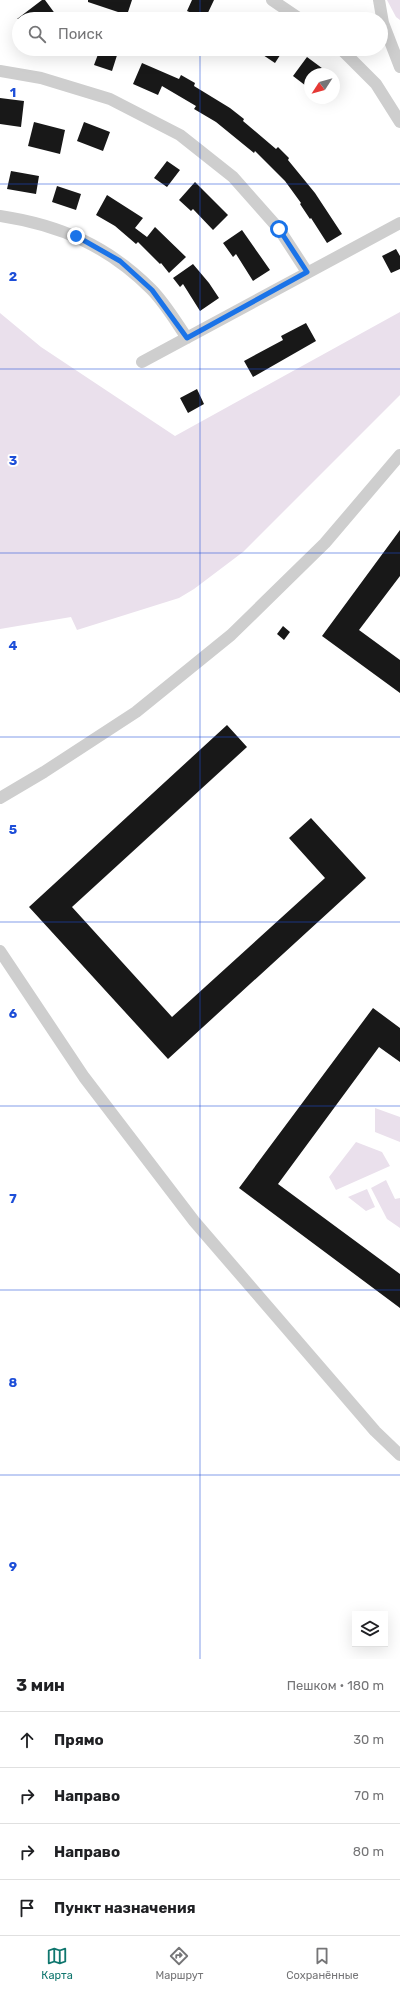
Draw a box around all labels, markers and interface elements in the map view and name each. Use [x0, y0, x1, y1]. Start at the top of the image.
search box [12, 12, 388, 56]
icon: search [26, 23, 48, 45]
text: Поиск [58, 25, 103, 43]
north arrow [304, 68, 340, 104]
text: 1 [10, 85, 16, 100]
route start [270, 220, 288, 238]
route end [67, 227, 85, 245]
text: 2 [9, 269, 17, 284]
text: 3 [9, 453, 18, 468]
text: 4 [9, 638, 18, 653]
text: 5 [9, 822, 17, 837]
text: 6 [9, 1006, 18, 1021]
text: 7 [9, 1191, 17, 1206]
text: 8 [9, 1375, 18, 1390]
text: 9 [9, 1559, 17, 1574]
map controls [352, 1611, 388, 1647]
button: layers [352, 1611, 388, 1647]
text: 3 мин [16, 1675, 65, 1695]
text: Пешком · 180 m [287, 1678, 384, 1693]
icon: ahead [16, 1729, 38, 1751]
text: Прямо [54, 1731, 104, 1749]
text: 30 m [353, 1732, 384, 1747]
icon: right [16, 1785, 38, 1807]
text: Направо [54, 1787, 120, 1805]
text: 70 m [354, 1788, 384, 1803]
icon: right [16, 1841, 38, 1863]
text: Направо [54, 1843, 120, 1861]
text: 80 m [353, 1844, 384, 1859]
icon: arrive [16, 1897, 38, 1919]
text: Пункт назначения [54, 1899, 196, 1917]
tab: Карта [41, 1945, 73, 1982]
tab: Маршрут [155, 1945, 203, 1982]
tab: Сохранённые [286, 1945, 359, 1982]

